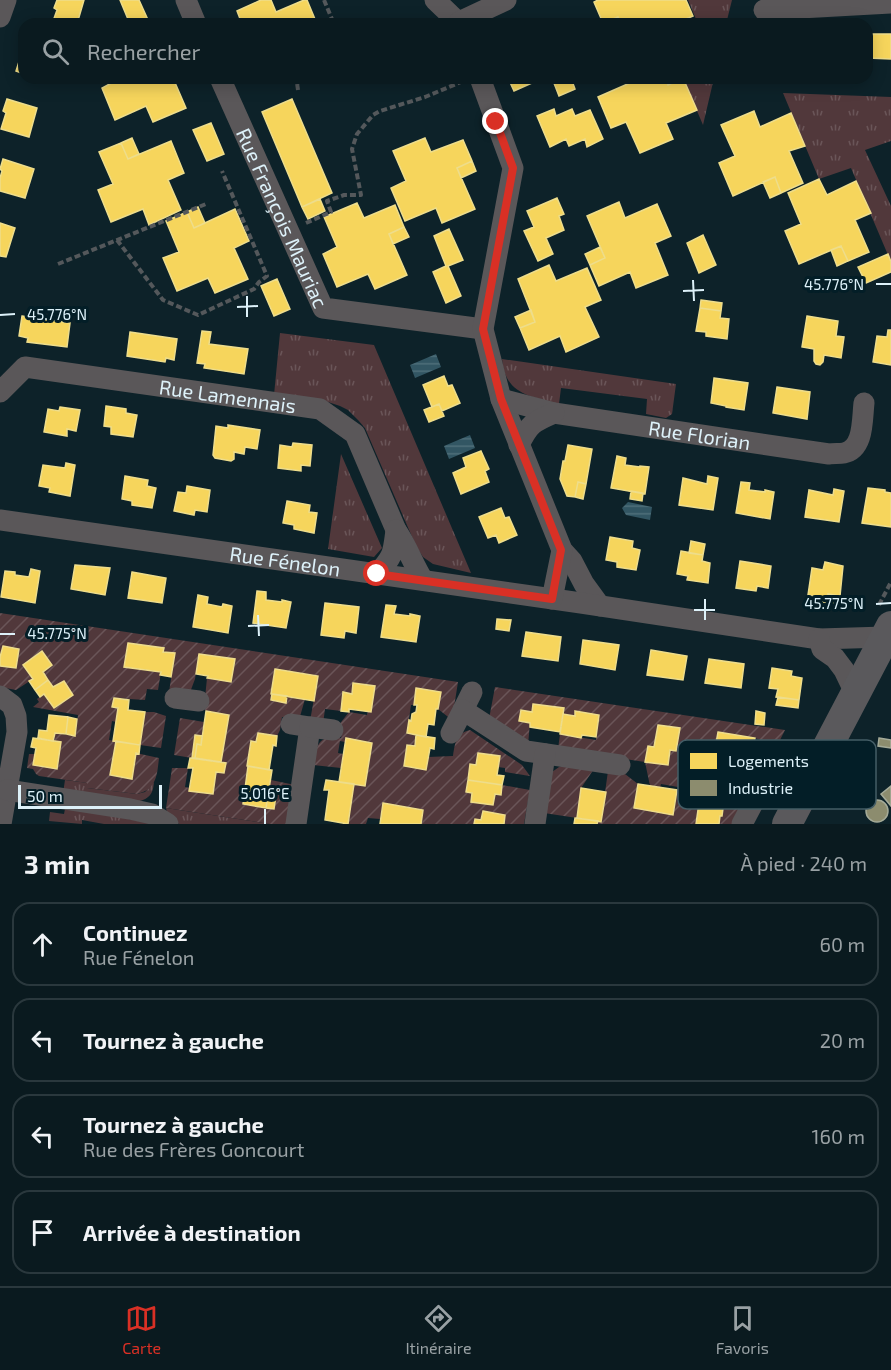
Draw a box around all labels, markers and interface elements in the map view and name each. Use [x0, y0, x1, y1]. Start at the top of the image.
search box [18, 18, 873, 84]
icon: search [39, 35, 72, 68]
text: Rechercher [87, 38, 200, 64]
route end [482, 108, 508, 134]
street label: Rue François Mauriac [232, 124, 333, 311]
text: 45.776°N [804, 275, 864, 293]
text: 45.776°N [27, 305, 87, 323]
street label: Rue Lamennais [158, 374, 298, 417]
street label: Rue Florian [647, 415, 752, 454]
street label: Rue Fénelon [228, 541, 342, 580]
route start [363, 560, 389, 586]
text: 45.775°N [804, 594, 864, 612]
text: 45.775°N [27, 624, 87, 642]
legend [678, 740, 876, 809]
text: Logements [728, 751, 809, 770]
text: Industrie [728, 778, 793, 797]
scale bar [18, 782, 162, 810]
text: 5.016°E [241, 784, 289, 802]
text: 50 m [27, 786, 63, 805]
text: 3 min [24, 848, 90, 879]
text: À pied · 240 m [741, 851, 867, 875]
text: Continuez [83, 919, 187, 945]
icon: ahead [26, 928, 59, 961]
text: 60 m [820, 932, 865, 956]
text: Rue Fénelon [83, 945, 194, 969]
icon: left [26, 1024, 59, 1057]
text: Tournez à gauche [83, 1027, 264, 1053]
text: 20 m [820, 1028, 865, 1052]
text: Tournez à gauche [83, 1111, 264, 1137]
icon: left [26, 1120, 59, 1153]
text: 160 m [812, 1124, 865, 1148]
text: Rue des Frères Goncourt [83, 1137, 304, 1161]
icon: arrive [26, 1216, 59, 1249]
text: Arrivée à destination [83, 1219, 301, 1245]
tab: Carte [122, 1302, 161, 1357]
tab: Itinéraire [405, 1302, 472, 1357]
tab: Favoris [716, 1302, 769, 1357]

